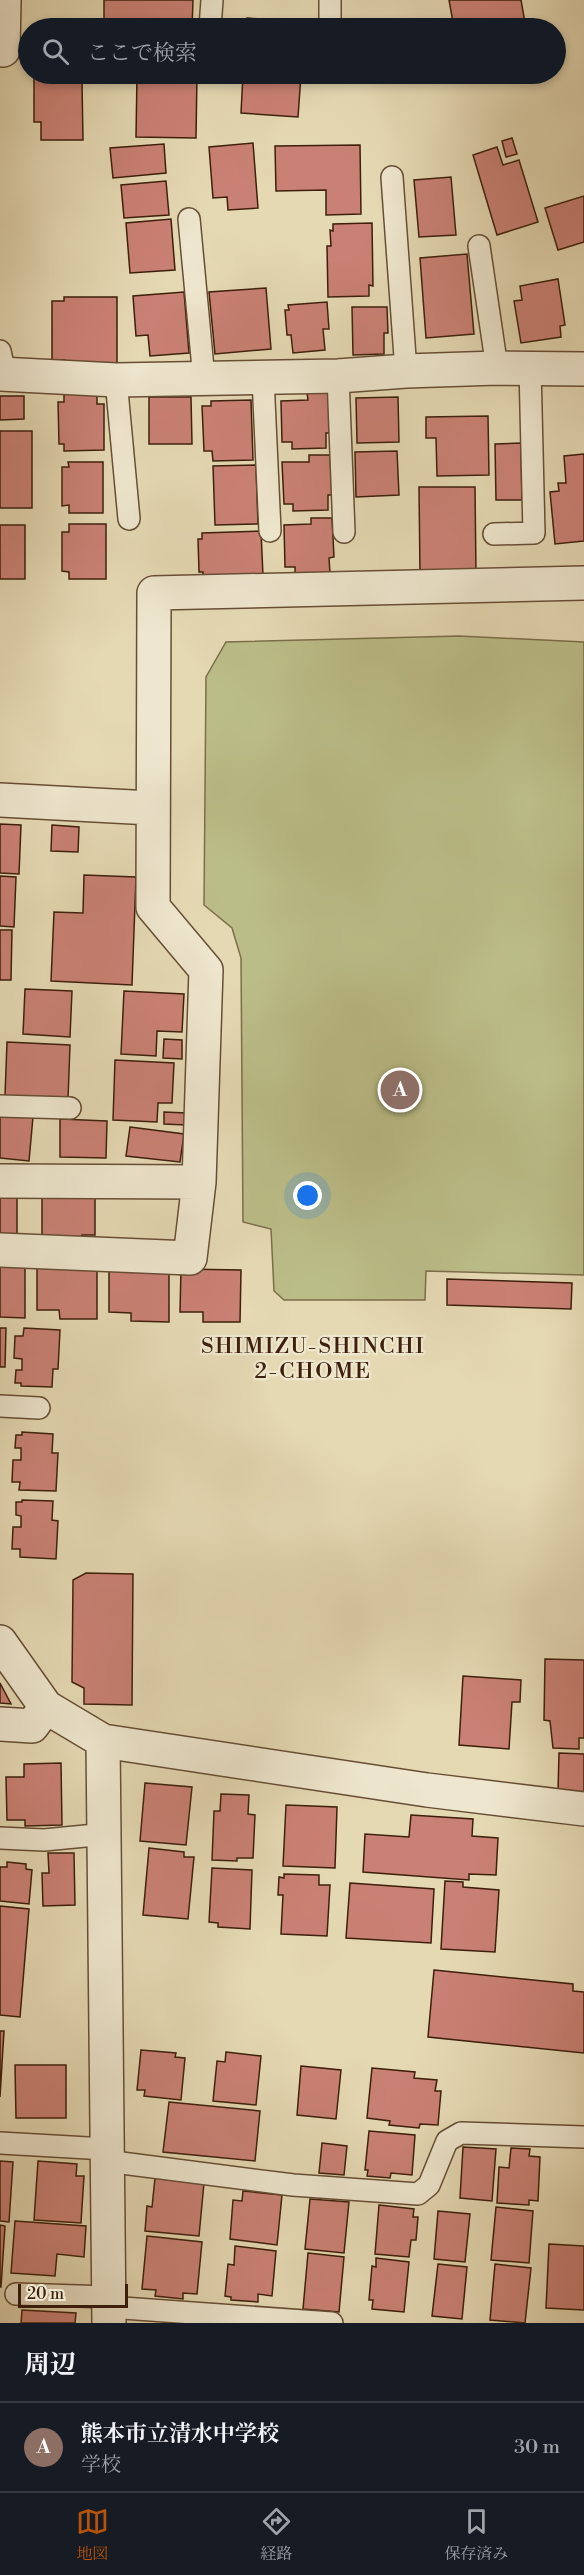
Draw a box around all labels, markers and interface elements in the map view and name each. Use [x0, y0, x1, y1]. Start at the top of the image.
search box [18, 18, 566, 84]
icon: search [39, 35, 72, 68]
text: ここで検索 [87, 40, 197, 67]
pin: A [380, 1068, 420, 1112]
your location [293, 1181, 322, 1210]
district label: SHIMIZU-SHINCHI 2-CHOME [201, 1333, 425, 1385]
scale bar [18, 2281, 128, 2308]
text: 20 m [27, 2284, 64, 2304]
text: 周辺 [24, 2349, 76, 2381]
text: 熊本市立清水中学校 [81, 2421, 279, 2448]
text: A [36, 2435, 51, 2460]
text: 30 m [514, 2435, 560, 2460]
text: 学校 [81, 2453, 121, 2478]
tab: 地図 [76, 2505, 109, 2564]
tab: 経路 [260, 2505, 293, 2564]
tab: 保存済み [444, 2505, 508, 2564]

